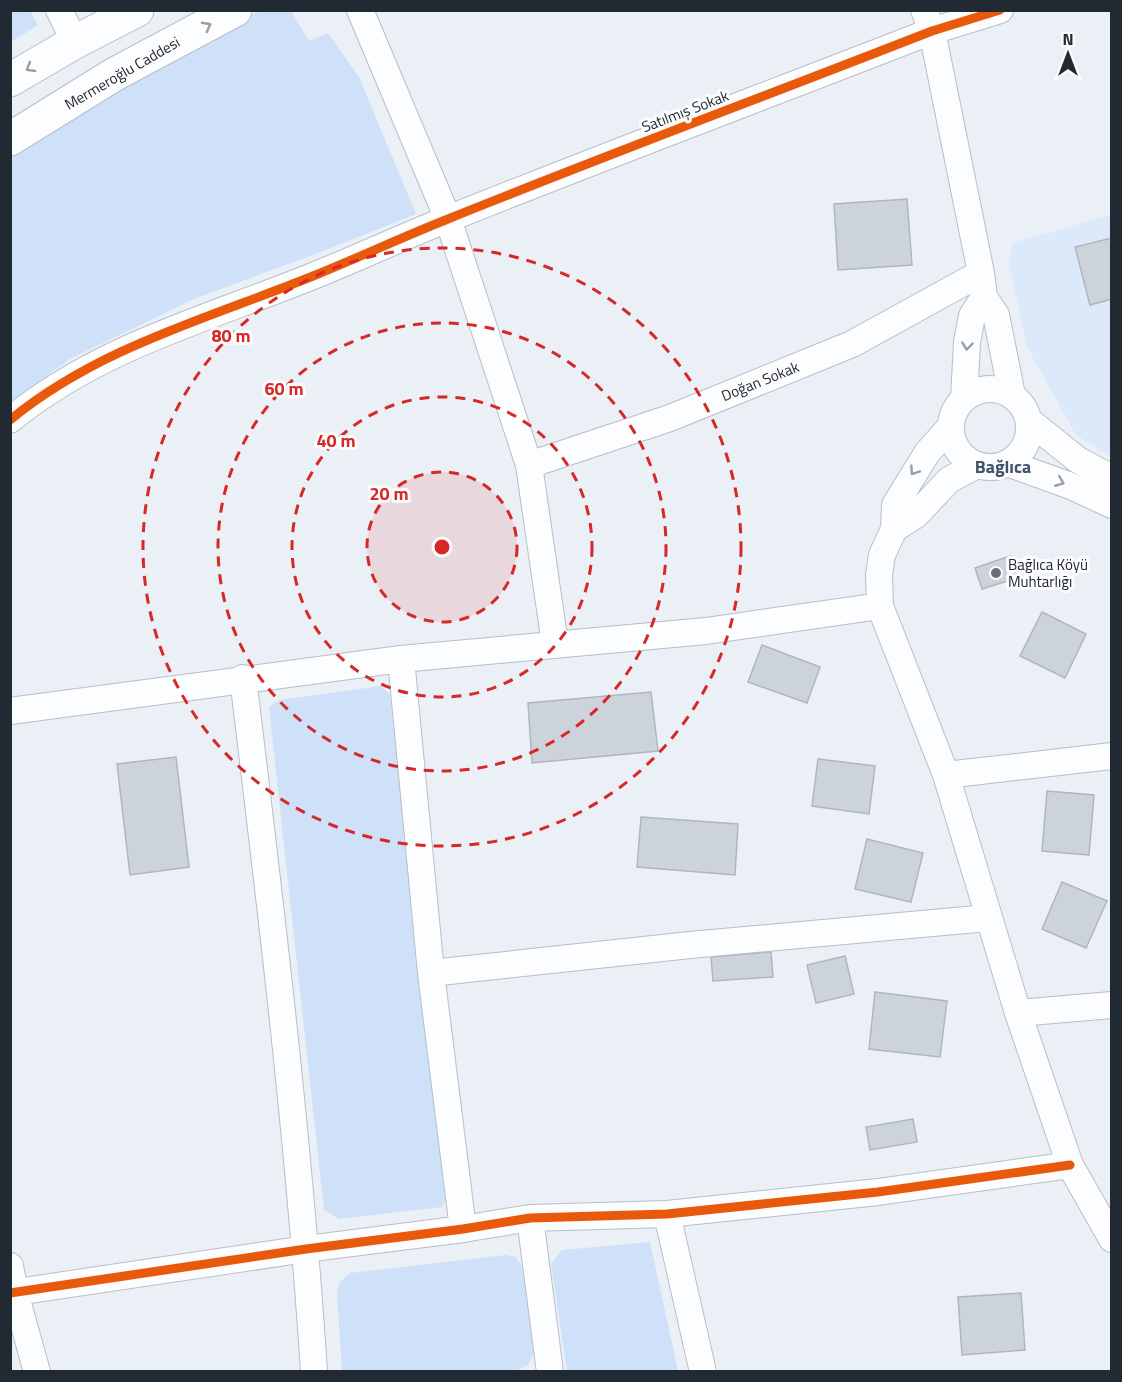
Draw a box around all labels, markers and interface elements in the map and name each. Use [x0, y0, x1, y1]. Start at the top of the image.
one-way arrow [200, 22, 211, 33]
north arrow [1038, 24, 1098, 84]
text: N [1062, 27, 1074, 51]
street label: Mermeroğlu Caddesi [60, 30, 184, 116]
one-way arrow [26, 61, 36, 73]
street label: Satılmış Sokak [638, 84, 732, 138]
text: 80 m [211, 322, 251, 349]
one-way arrow [961, 341, 974, 350]
street label: Doğan Sokak [718, 355, 802, 407]
text: 60 m [264, 375, 304, 402]
text: 40 m [316, 427, 356, 454]
district label: Bağlıca [975, 453, 1031, 480]
one-way arrow [911, 465, 922, 476]
one-way arrow [1054, 475, 1065, 487]
text: 20 m [369, 480, 409, 507]
centre of rings [432, 537, 452, 557]
place label: Bağlıca Köyü Muhtarlığı [1008, 553, 1088, 593]
marker: Bağlıca Köyü Muhtarlığı [989, 566, 1003, 580]

